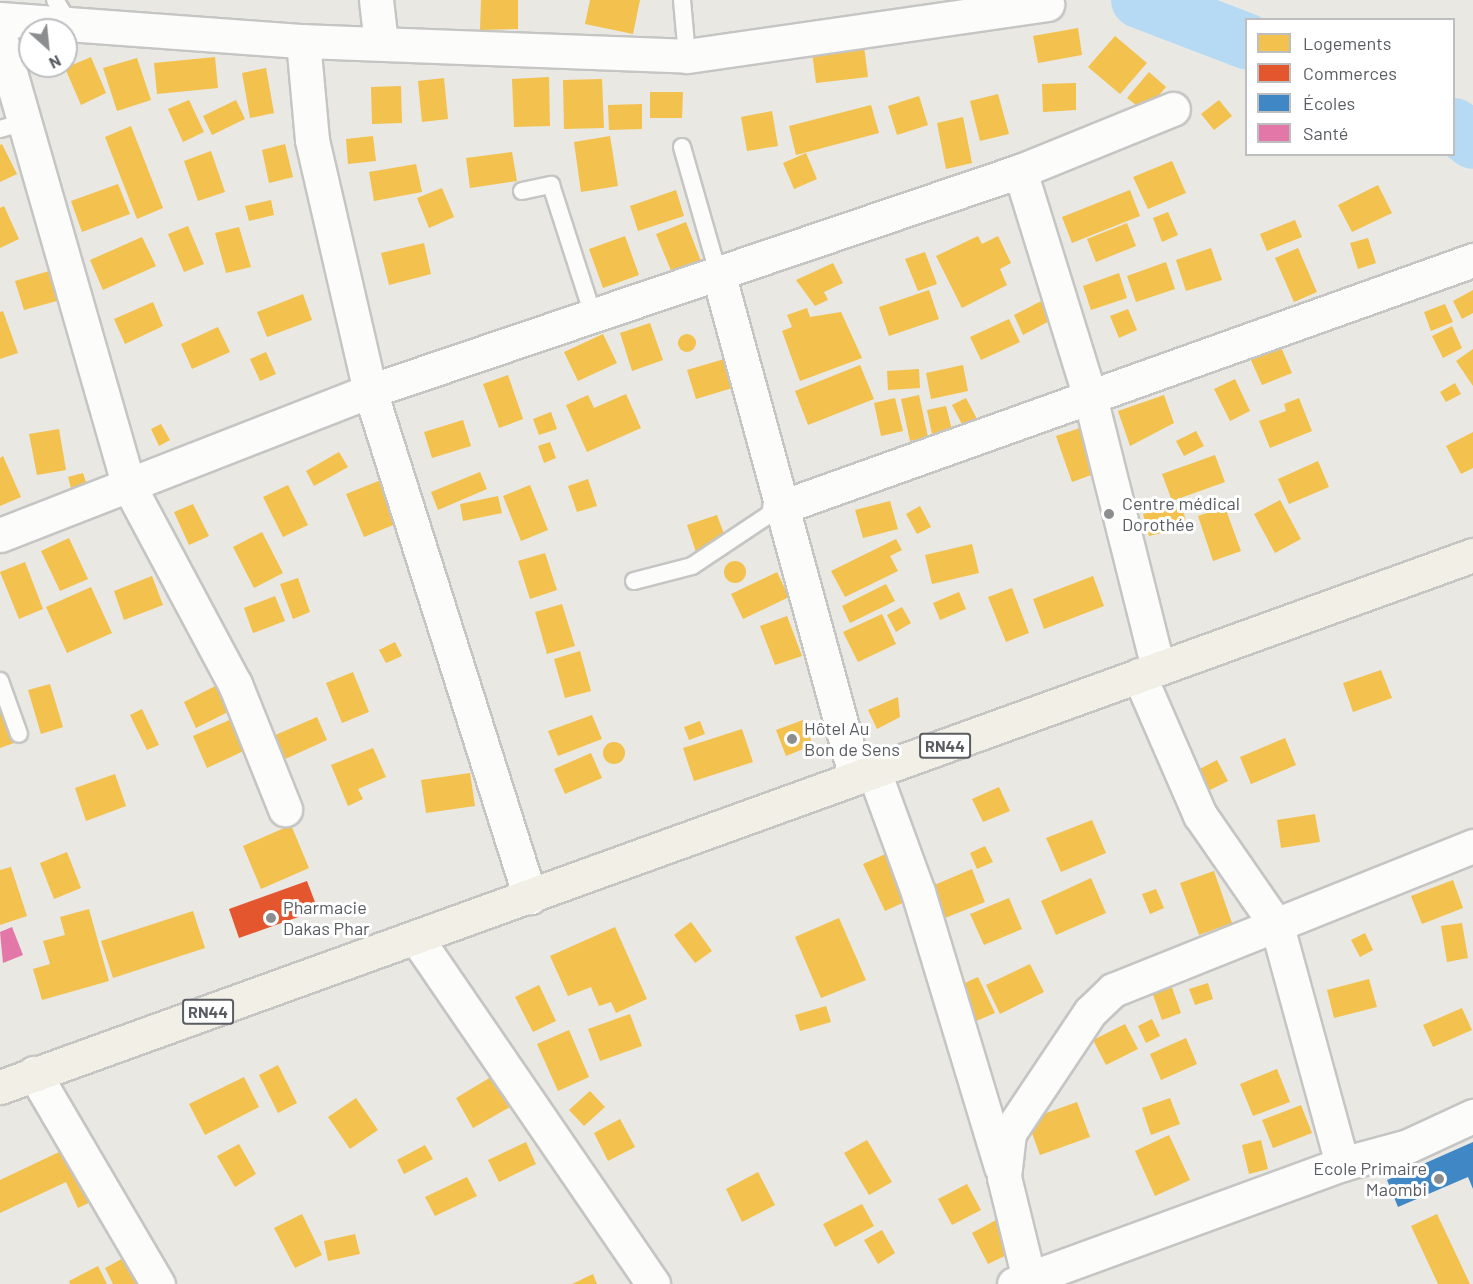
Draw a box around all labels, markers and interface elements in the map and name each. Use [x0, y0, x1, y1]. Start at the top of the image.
north arrow [18, 18, 78, 78]
legend [1245, 18, 1455, 156]
text: Logements [1303, 32, 1392, 54]
text: N [46, 52, 65, 74]
text: Commerces [1303, 62, 1397, 84]
text: Écoles [1303, 92, 1355, 114]
text: Santé [1303, 122, 1348, 144]
place label: Centre médical Dorothée [1122, 493, 1240, 536]
marker: Centre médical Dorothée [1100, 505, 1118, 523]
place label: Hôtel Au Bon de Sens [804, 718, 900, 760]
marker: Hôtel Au Bon de Sens [785, 732, 799, 746]
road number: RN44 [918, 733, 972, 759]
place label: Pharmacie Dakas Phar [283, 897, 370, 940]
marker: Pharmacie Dakas Phar [264, 911, 278, 925]
road number: RN44 [181, 999, 235, 1025]
place label: Ecole Primaire Maombi [1313, 1158, 1427, 1200]
marker: Ecole Primaire Maombi [1432, 1172, 1446, 1186]

